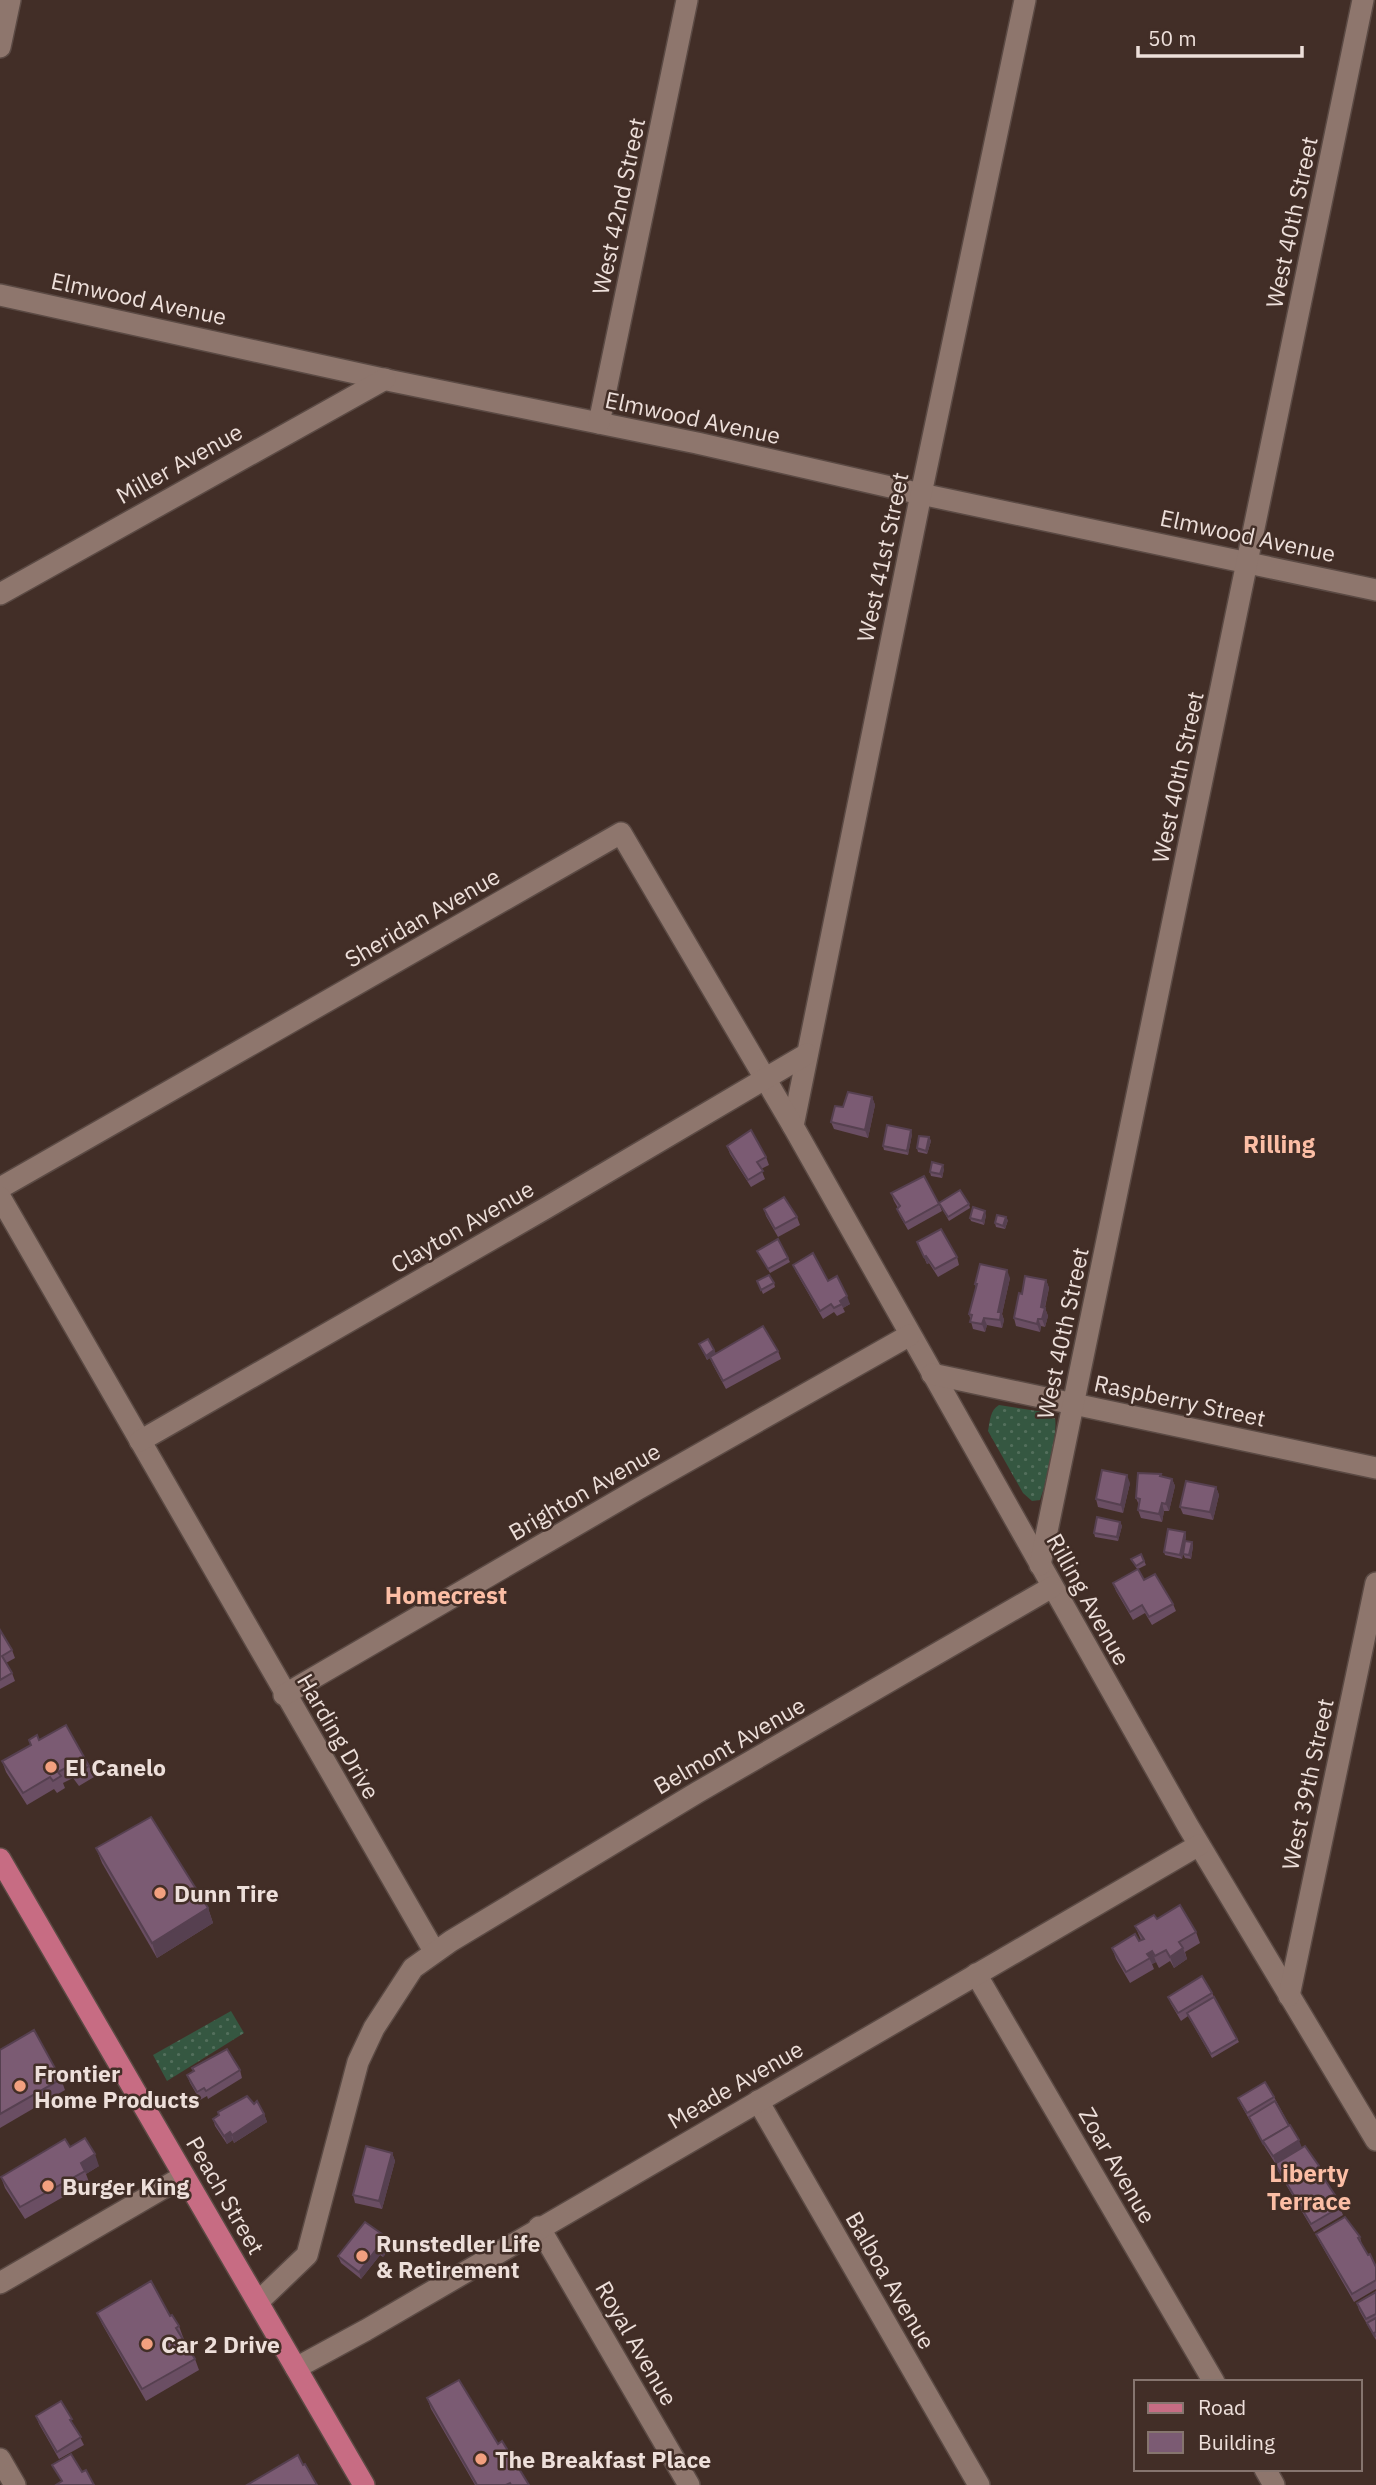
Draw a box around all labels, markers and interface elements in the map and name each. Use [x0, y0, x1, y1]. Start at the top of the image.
scale bar [1138, 14, 1302, 58]
text: 50 m [1148, 24, 1197, 52]
street label: West 42nd Street [585, 115, 651, 297]
street label: West 40th Street [1258, 133, 1324, 311]
street label: Elmwood Avenue [49, 265, 229, 331]
street label: Elmwood Avenue [603, 384, 783, 450]
street label: Miller Avenue [110, 416, 248, 510]
street label: West 41st Street [849, 469, 915, 645]
street label: Elmwood Avenue [1158, 502, 1338, 568]
street label: West 40th Street [1144, 688, 1210, 866]
street label: Sheridan Avenue [339, 860, 505, 974]
district label: Rilling [1243, 1128, 1316, 1160]
street label: Clayton Avenue [385, 1173, 539, 1279]
street label: West 40th Street [1029, 1244, 1095, 1422]
street label: Raspberry Street [1092, 1367, 1268, 1433]
street label: Brighton Avenue [503, 1435, 665, 1547]
street label: Rilling Avenue [1040, 1528, 1138, 1670]
district label: Homecrest [385, 1579, 507, 1611]
street label: Harding Drive [291, 1668, 387, 1804]
street label: Belmont Avenue [648, 1689, 810, 1801]
street label: West 39th Street [1274, 1695, 1340, 1873]
place label: El Canelo [65, 1752, 166, 1782]
marker: El Canelo [43, 1759, 59, 1775]
place label: Dunn Tire [174, 1878, 279, 1908]
marker: Dunn Tire [152, 1885, 168, 1901]
street label: Meade Avenue [662, 2033, 808, 2135]
place label: Frontier Home Products [34, 2058, 200, 2114]
marker: Frontier Home Products [12, 2078, 28, 2094]
street label: Zoar Avenue [1073, 2102, 1163, 2228]
street label: Peach Street [180, 2131, 272, 2259]
district label: Liberty Terrace [1267, 2157, 1351, 2217]
place label: Burger King [62, 2171, 190, 2201]
marker: Burger King [40, 2178, 56, 2194]
street label: Balboa Avenue [839, 2206, 943, 2354]
place label: Runstedler Life & Retirement [376, 2228, 541, 2284]
marker: Runstedler Life & Retirement [354, 2248, 370, 2264]
street label: Royal Avenue [589, 2275, 685, 2411]
place label: Car 2 Drive [161, 2329, 280, 2359]
marker: Car 2 Drive [139, 2336, 155, 2352]
legend [1134, 2380, 1362, 2471]
text: Road [1198, 2393, 1246, 2421]
text: Building [1198, 2428, 1275, 2456]
place label: The Breakfast Place [495, 2444, 711, 2474]
marker: The Breakfast Place [473, 2451, 489, 2467]

